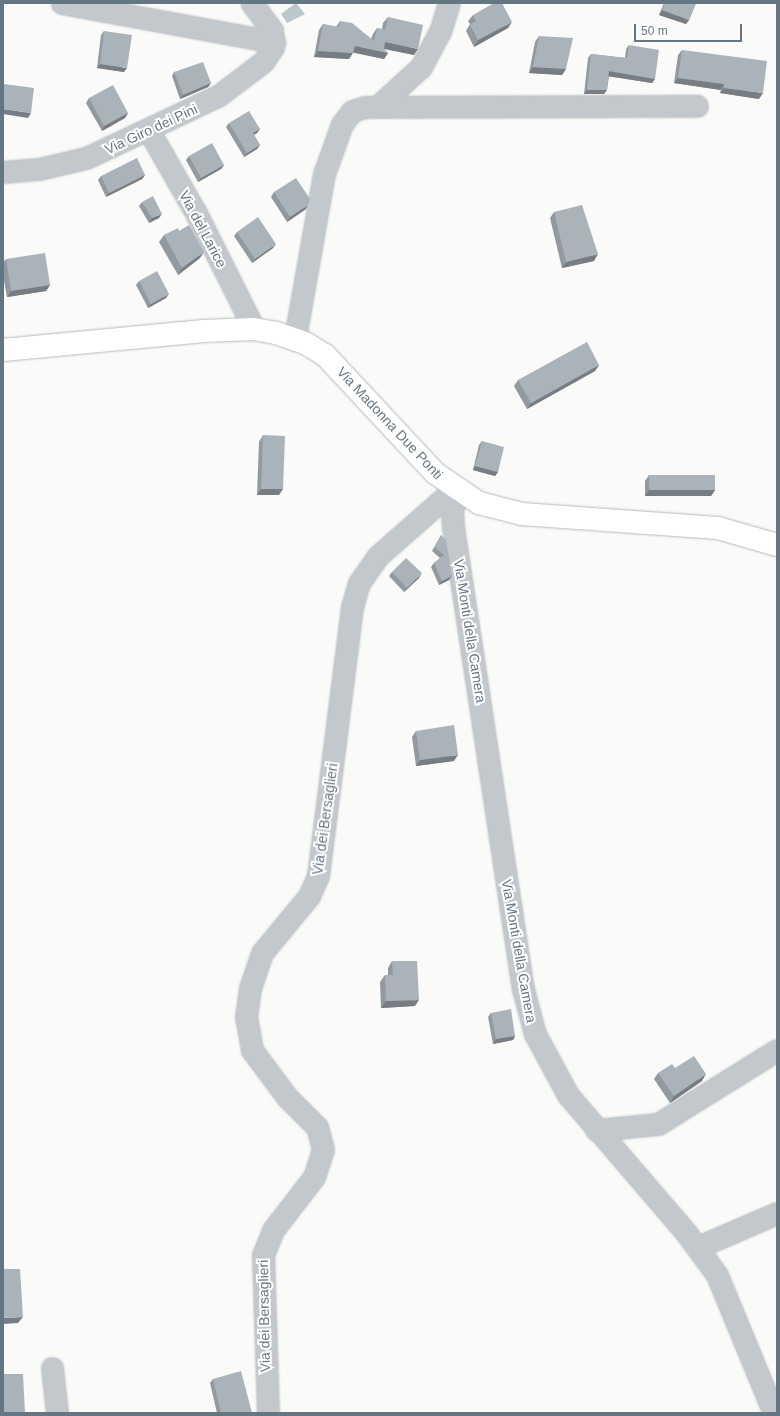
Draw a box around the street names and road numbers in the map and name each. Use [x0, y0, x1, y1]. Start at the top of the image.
street label: Via Giro dei Pini [102, 100, 200, 158]
street label: Via del Larice [176, 188, 230, 270]
street label: Via Madonna Due Ponti [334, 363, 446, 483]
street label: Via Monti della Camera [450, 558, 490, 704]
street label: Via dei Bersaglieri [309, 762, 341, 876]
street label: Via Monti della Camera [498, 878, 540, 1024]
street label: Via dei Bersaglieri [255, 1260, 273, 1372]

